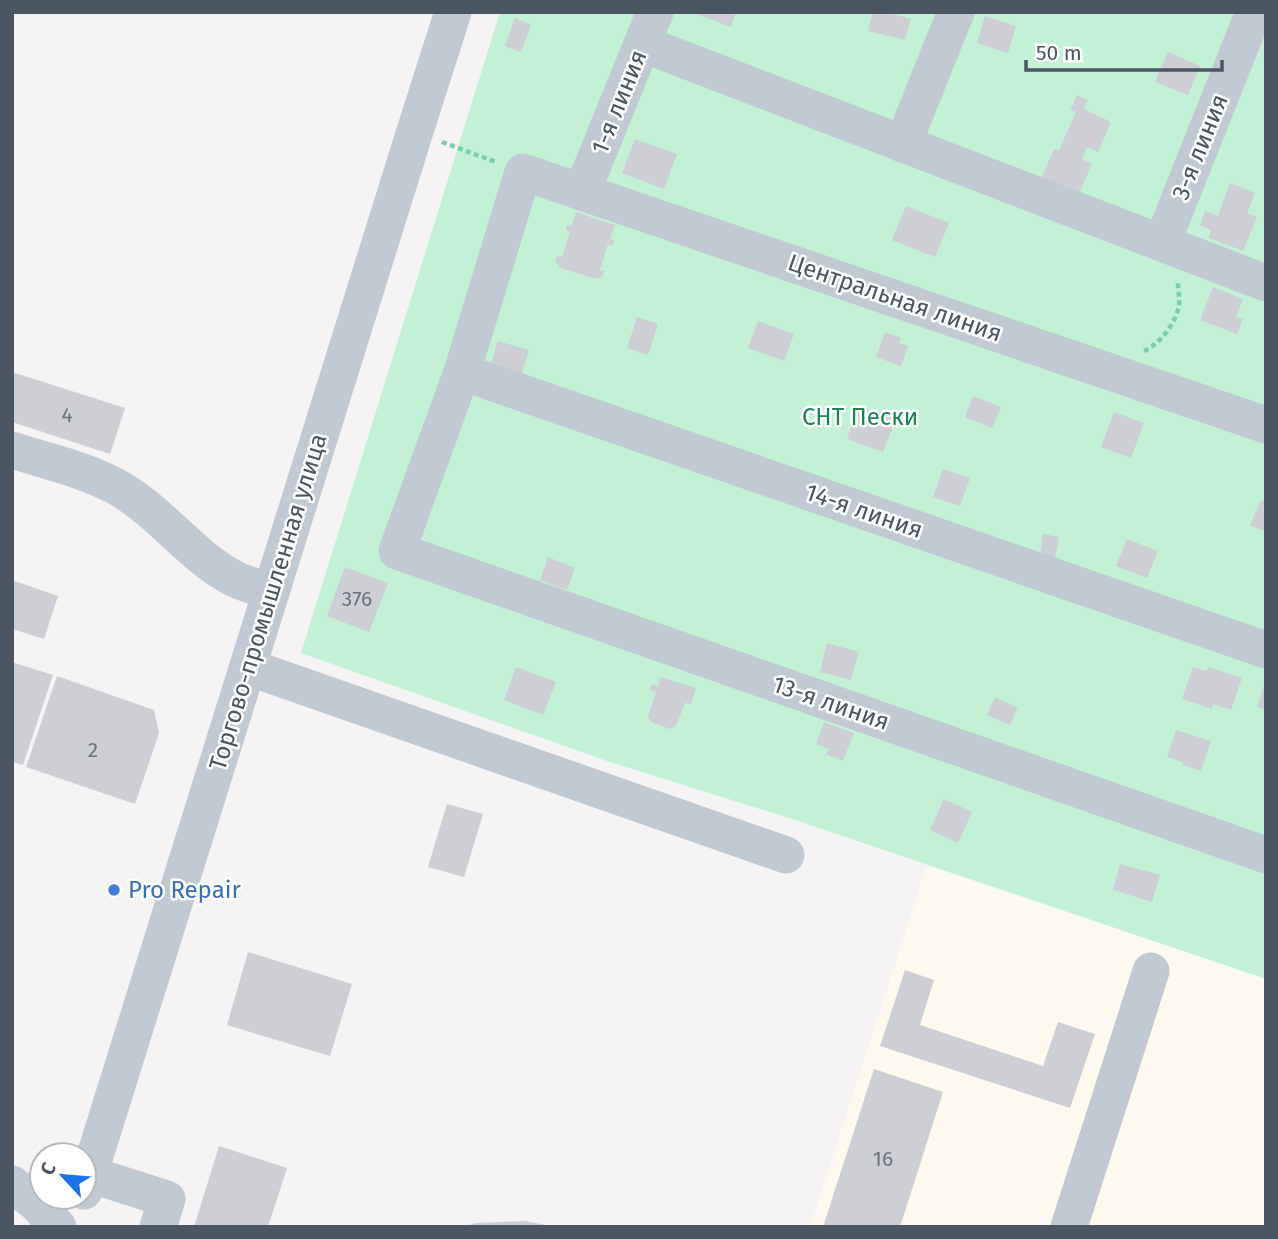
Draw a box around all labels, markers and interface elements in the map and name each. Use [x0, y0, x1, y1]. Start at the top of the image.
scale bar [1026, 28, 1222, 72]
text: 50 m [1036, 40, 1082, 66]
street label: 1-я линия [586, 46, 652, 158]
street label: 3-я линия [1166, 90, 1234, 204]
street label: Центральная линия [784, 248, 1006, 348]
house number: 4 [61, 402, 73, 428]
park label: СНТ Пески [802, 403, 918, 431]
street label: Торгово-промышленная улица [203, 430, 333, 774]
street label: 14-я линия [802, 478, 926, 544]
house number: 376 [342, 586, 372, 612]
street label: 13-я линия [769, 670, 893, 736]
house number: 2 [88, 737, 98, 763]
place label: Pro Repair [128, 876, 241, 904]
marker: Pro Repair [106, 882, 122, 898]
north arrow [28, 1141, 98, 1211]
house number: 16 [873, 1146, 893, 1172]
text: С [35, 1159, 61, 1179]

